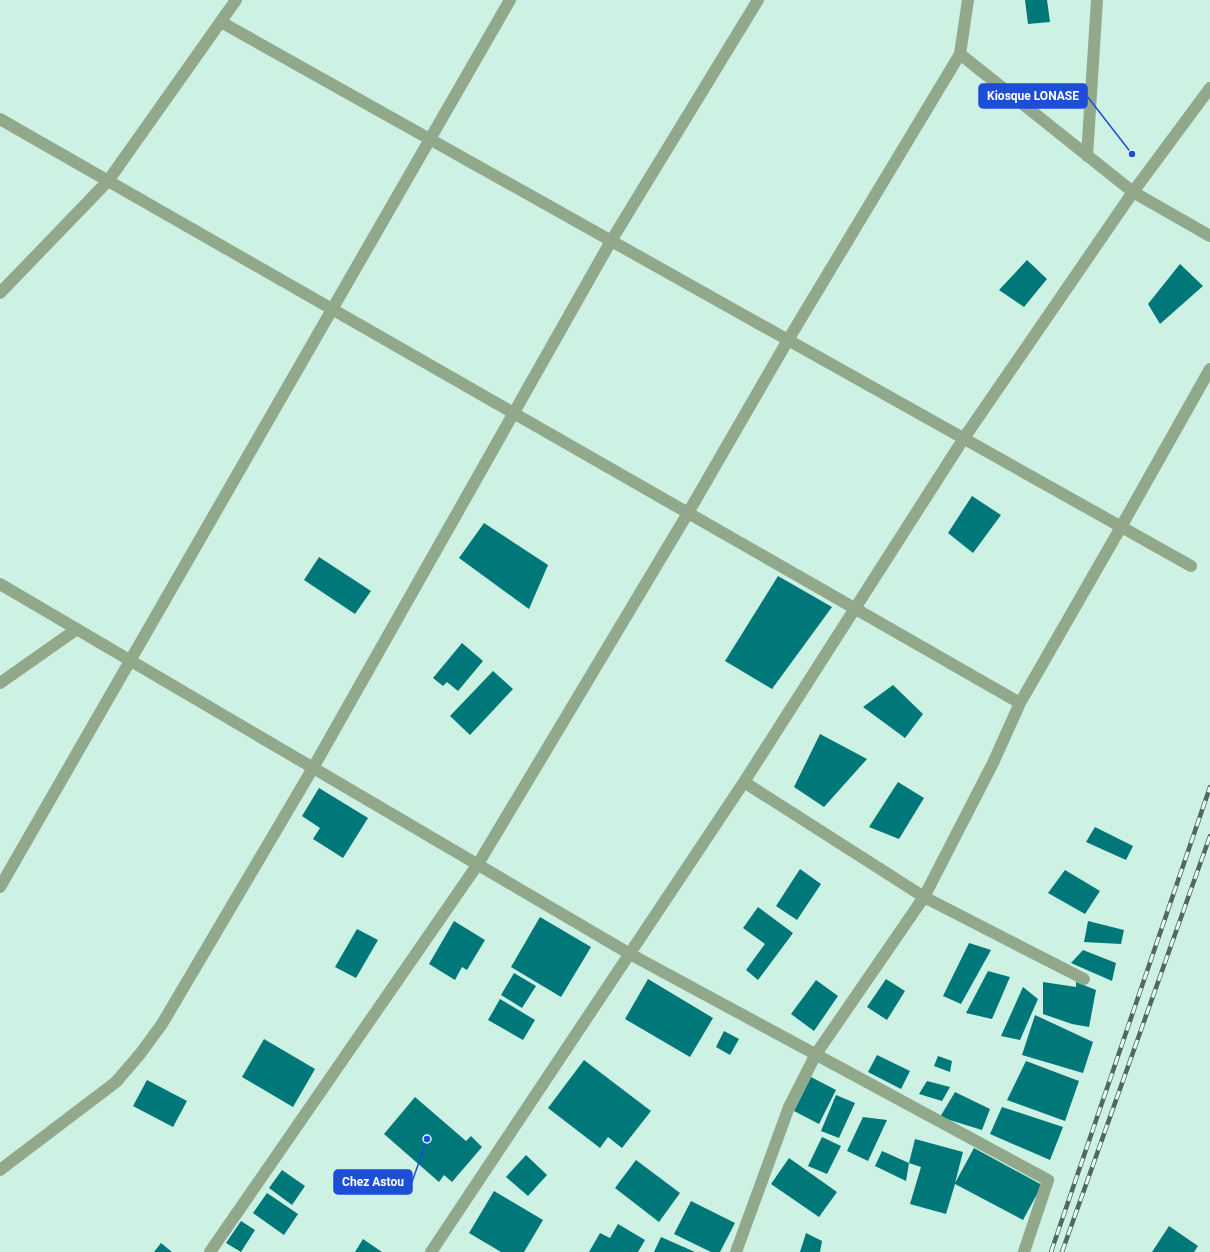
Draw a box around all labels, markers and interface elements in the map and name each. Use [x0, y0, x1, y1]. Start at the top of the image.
callout: Kiosque LONASE [979, 84, 1087, 108]
text: Kiosque LONASE [987, 89, 1079, 103]
callout: Chez Astou [334, 1170, 412, 1194]
text: Chez Astou [342, 1175, 404, 1189]

